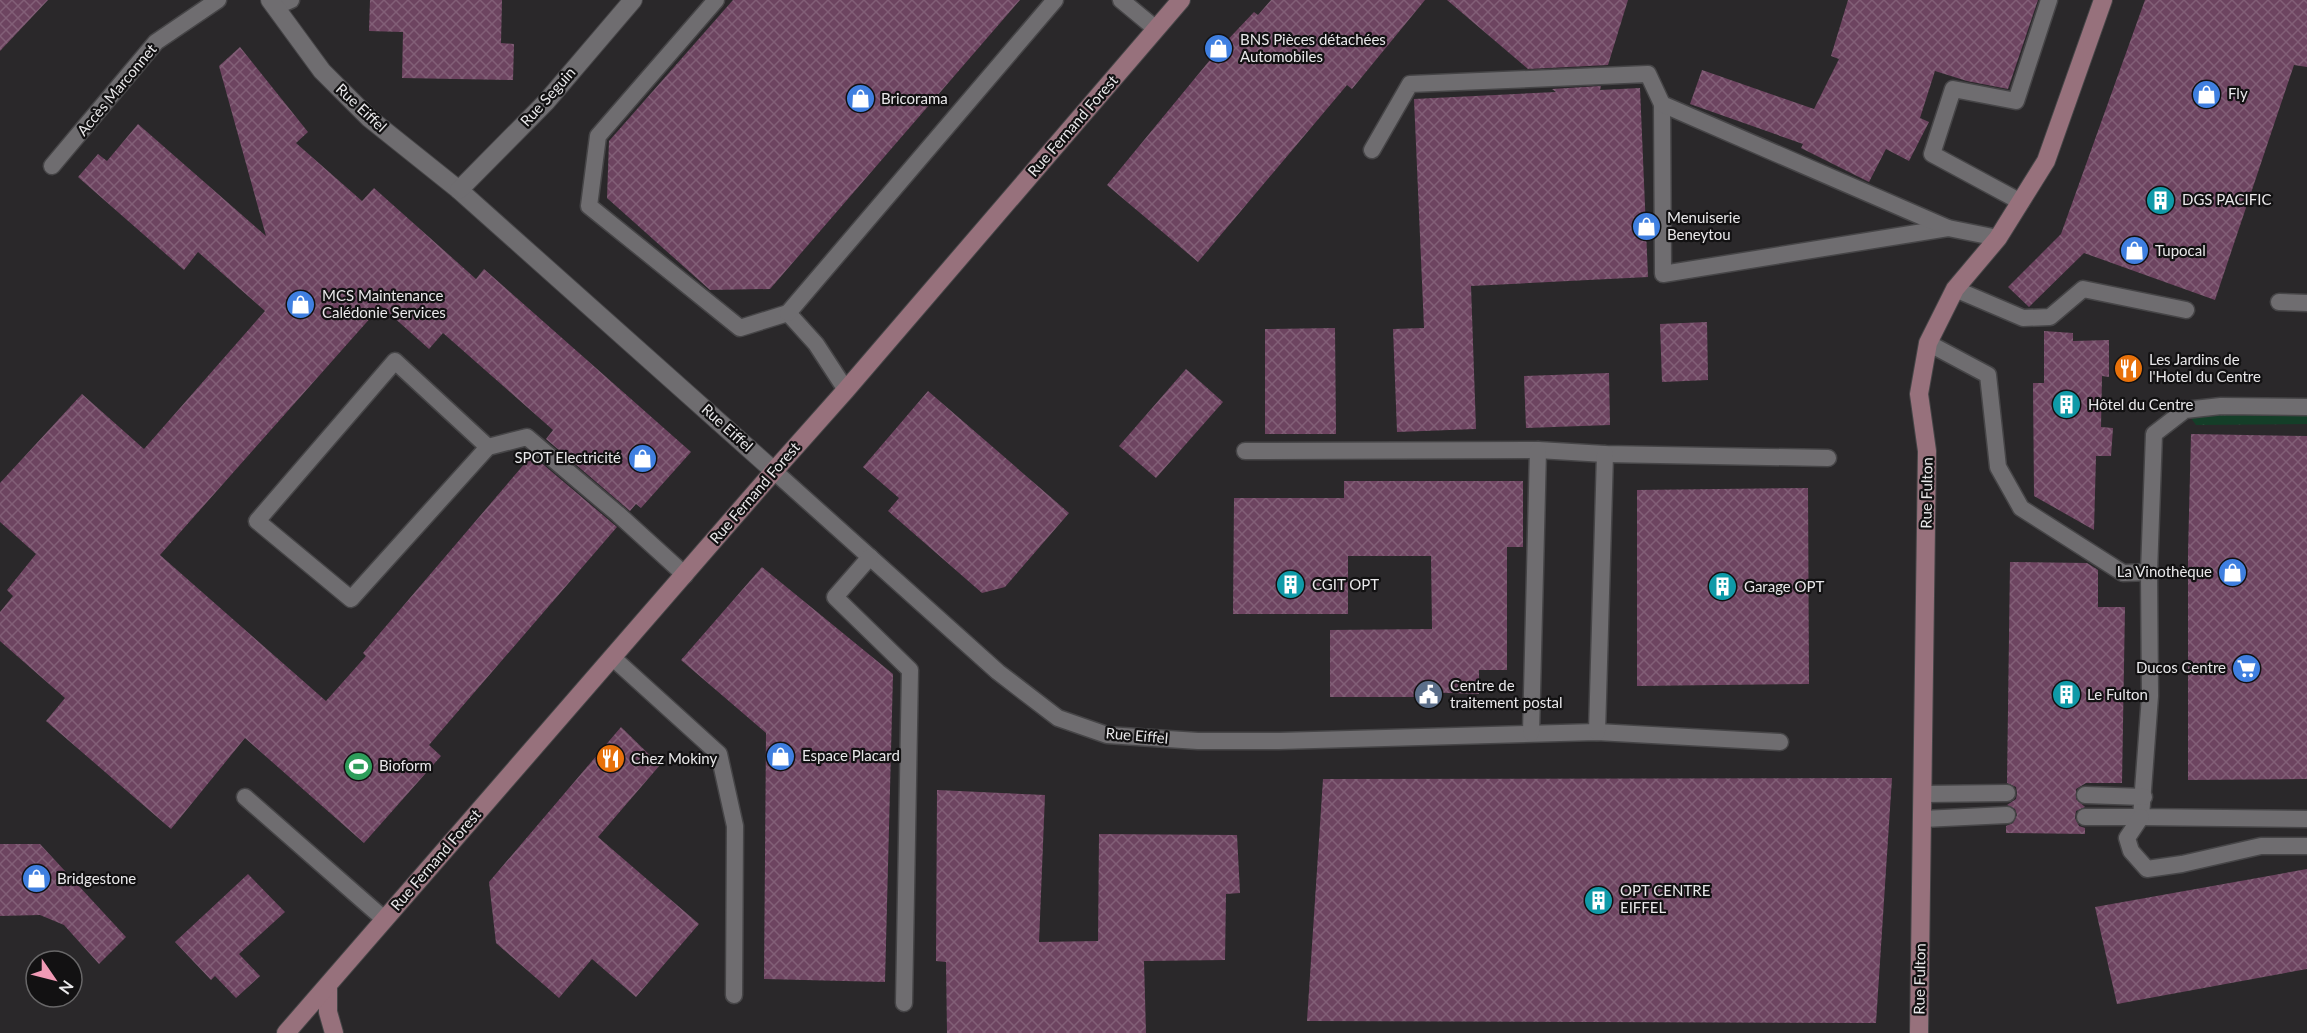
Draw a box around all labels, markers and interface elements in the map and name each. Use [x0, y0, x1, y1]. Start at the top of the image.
place label: BNS Pièces détachées Automobiles [1240, 30, 1386, 65]
shop icon: BNS Pièces détachées Automobiles [1203, 33, 1235, 65]
street label: Accès Marconnet [73, 39, 160, 139]
street label: Rue Seguin [516, 63, 578, 130]
street label: Rue Fernand Forest [1023, 71, 1121, 180]
shop icon: Fly [2191, 78, 2223, 110]
street label: Rue Eiffel [333, 79, 391, 135]
shop icon: Bricorama [844, 83, 876, 115]
place label: Fly [2228, 84, 2248, 102]
place label: Bricorama [881, 89, 948, 107]
building icon: DGS PACIFIC [2145, 184, 2177, 216]
place label: DGS PACIFIC [2182, 190, 2271, 208]
place label: Menuiserie Beneytou [1667, 208, 1740, 243]
shop icon: Menuiserie Beneytou [1630, 211, 1662, 243]
shop icon: Tupocal [2118, 235, 2150, 267]
place label: Tupocal [2155, 241, 2206, 259]
place label: MCS Maintenance Calédonie Services [322, 286, 446, 321]
shop icon: MCS Maintenance Calédonie Services [285, 289, 317, 321]
place label: Les Jardins de l'Hotel du Centre [2149, 350, 2261, 385]
restaurant icon: Les Jardins de l'Hotel du Centre [2112, 353, 2144, 385]
building icon: Hôtel du Centre [2051, 389, 2083, 421]
place label: Hôtel du Centre [2088, 395, 2193, 413]
street label: Rue Eiffel [698, 400, 757, 455]
street label: Rue Fernand Forest [705, 438, 803, 547]
shop icon: SPOT Electricité [626, 442, 658, 474]
place label: SPOT Electricité [514, 448, 621, 466]
street label: Rue Fulton [1916, 457, 1936, 529]
shop icon: La Vinothèque [2217, 556, 2249, 588]
place label: La Vinothèque [2117, 562, 2212, 580]
building icon: CGIT OPT [1275, 569, 1307, 601]
building icon: Garage OPT [1707, 571, 1739, 603]
place label: CGIT OPT [1312, 575, 1379, 593]
place label: Garage OPT [1744, 577, 1825, 595]
supermarket icon: Ducos Centre [2231, 652, 2263, 684]
place label: Ducos Centre [2136, 658, 2226, 676]
place label: Centre de traitement postal [1450, 676, 1563, 711]
public building icon: Centre de traitement postal [1413, 679, 1445, 711]
building icon: Le Fulton [2050, 679, 2082, 711]
place label: Le Fulton [2087, 685, 2148, 703]
street label: Rue Eiffel [1105, 723, 1169, 747]
shop icon: Espace Placard [765, 740, 797, 772]
restaurant icon: Chez Mokiny [594, 743, 626, 775]
place label: Espace Placard [802, 746, 900, 764]
place label: Chez Mokiny [631, 749, 718, 767]
sports icon: Bioform [342, 750, 374, 782]
place label: Bioform [379, 756, 432, 774]
street label: Rue Fernand Forest [386, 805, 484, 914]
shop icon: Bridgestone [20, 863, 52, 895]
place label: Bridgestone [57, 869, 136, 887]
place label: OPT CENTRE EIFFEL [1620, 881, 1710, 916]
building icon: OPT CENTRE EIFFEL [1583, 884, 1615, 916]
street label: Rue Fulton [1909, 943, 1929, 1015]
north arrow [24, 949, 84, 1009]
text: N [55, 977, 78, 998]

